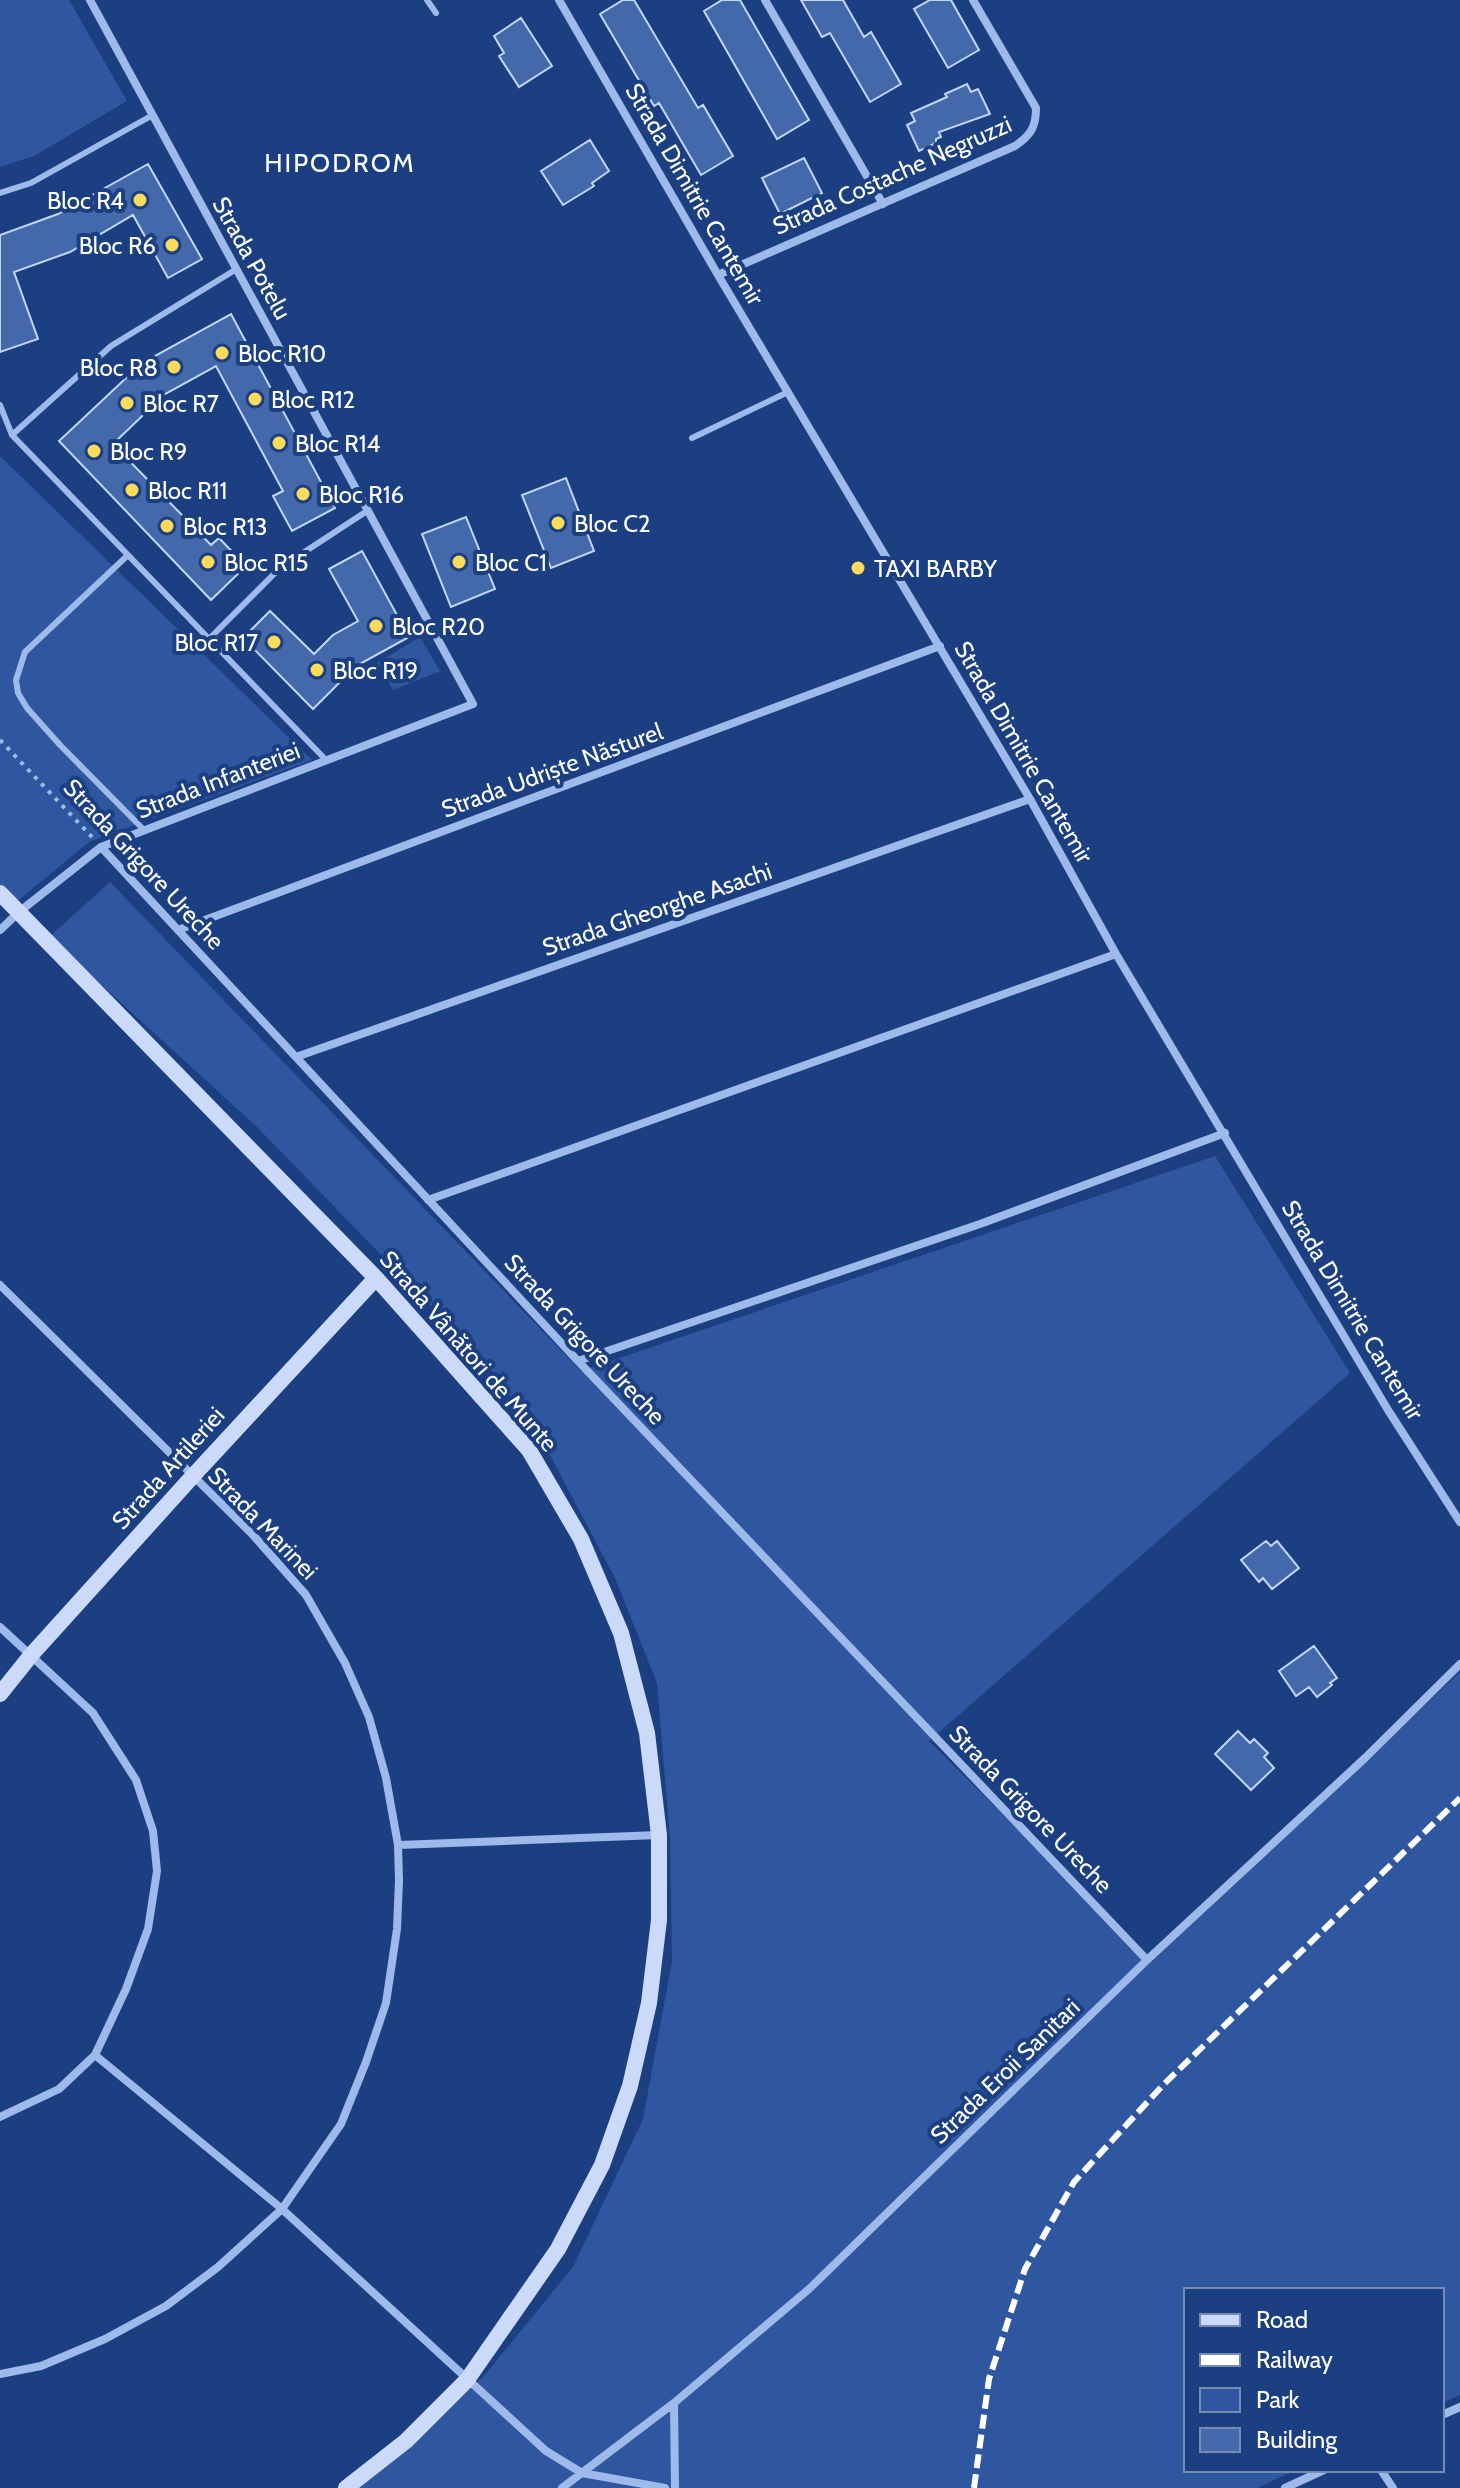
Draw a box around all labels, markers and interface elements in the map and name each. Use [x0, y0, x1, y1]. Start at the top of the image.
street label: Strada Dimitrie Cantemir [620, 78, 771, 310]
street label: Strada Costache Negruzzi [768, 109, 1016, 241]
district label: HIPODROM [264, 147, 416, 179]
place label: Bloc R4 [47, 186, 124, 215]
marker: Bloc R4 [131, 191, 149, 209]
street label: Strada Potelu [206, 192, 298, 324]
place label: Bloc R6 [79, 231, 156, 260]
marker: Bloc R6 [163, 236, 181, 254]
place label: Bloc R10 [238, 339, 326, 368]
marker: Bloc R10 [213, 344, 231, 362]
place label: Bloc R8 [80, 353, 158, 382]
marker: Bloc R8 [165, 358, 183, 376]
place label: Bloc R12 [271, 385, 355, 414]
place label: Bloc R7 [143, 389, 219, 418]
marker: Bloc R12 [246, 390, 264, 408]
marker: Bloc R7 [118, 394, 136, 412]
place label: Bloc R14 [295, 429, 381, 458]
marker: Bloc R14 [270, 434, 288, 452]
place label: Bloc R9 [110, 437, 187, 466]
marker: Bloc R9 [85, 442, 103, 460]
place label: Bloc R11 [148, 476, 227, 505]
place label: Bloc R16 [319, 480, 404, 509]
marker: Bloc R11 [123, 481, 141, 499]
marker: Bloc R16 [294, 485, 312, 503]
place label: Bloc C2 [574, 509, 651, 538]
place label: Bloc R13 [183, 512, 268, 541]
marker: Bloc C2 [549, 514, 567, 532]
marker: Bloc R13 [158, 517, 176, 535]
place label: Bloc R15 [224, 548, 309, 577]
place label: Bloc C1 [475, 548, 547, 577]
marker: Bloc R15 [199, 553, 217, 571]
marker: Bloc C1 [450, 553, 468, 571]
place label: TAXI BARBY [874, 554, 997, 583]
marker: TAXI BARBY [849, 559, 867, 577]
place label: Bloc R20 [392, 612, 485, 641]
marker: Bloc R20 [367, 617, 385, 635]
place label: Bloc R17 [174, 628, 258, 657]
marker: Bloc R17 [265, 633, 283, 651]
street label: Strada Dimitrie Cantemir [949, 636, 1100, 868]
place label: Bloc R19 [333, 656, 418, 685]
marker: Bloc R19 [308, 661, 326, 679]
street label: Strada Udriște Năsturel [437, 716, 667, 825]
street label: Strada Infanteriei [132, 735, 304, 825]
street label: Strada Grigore Ureche [58, 773, 230, 955]
street label: Strada Gheorghe Asachi [538, 856, 776, 962]
street label: Strada Dimitrie Cantemir [1276, 1195, 1430, 1426]
street label: Strada Vânători de Munte [374, 1245, 564, 1457]
street label: Strada Grigore Ureche [499, 1248, 671, 1430]
street label: Strada Artileriei [106, 1401, 230, 1535]
street label: Strada Marinei [202, 1461, 324, 1585]
street label: Strada Grigore Ureche [943, 1719, 1119, 1899]
street label: Strada Eroii Sanitari [924, 1992, 1086, 2150]
legend [1184, 2288, 1444, 2472]
text: Road [1256, 2305, 1308, 2334]
text: Railway [1256, 2345, 1333, 2374]
text: Park [1256, 2385, 1299, 2414]
text: Building [1256, 2425, 1338, 2454]

